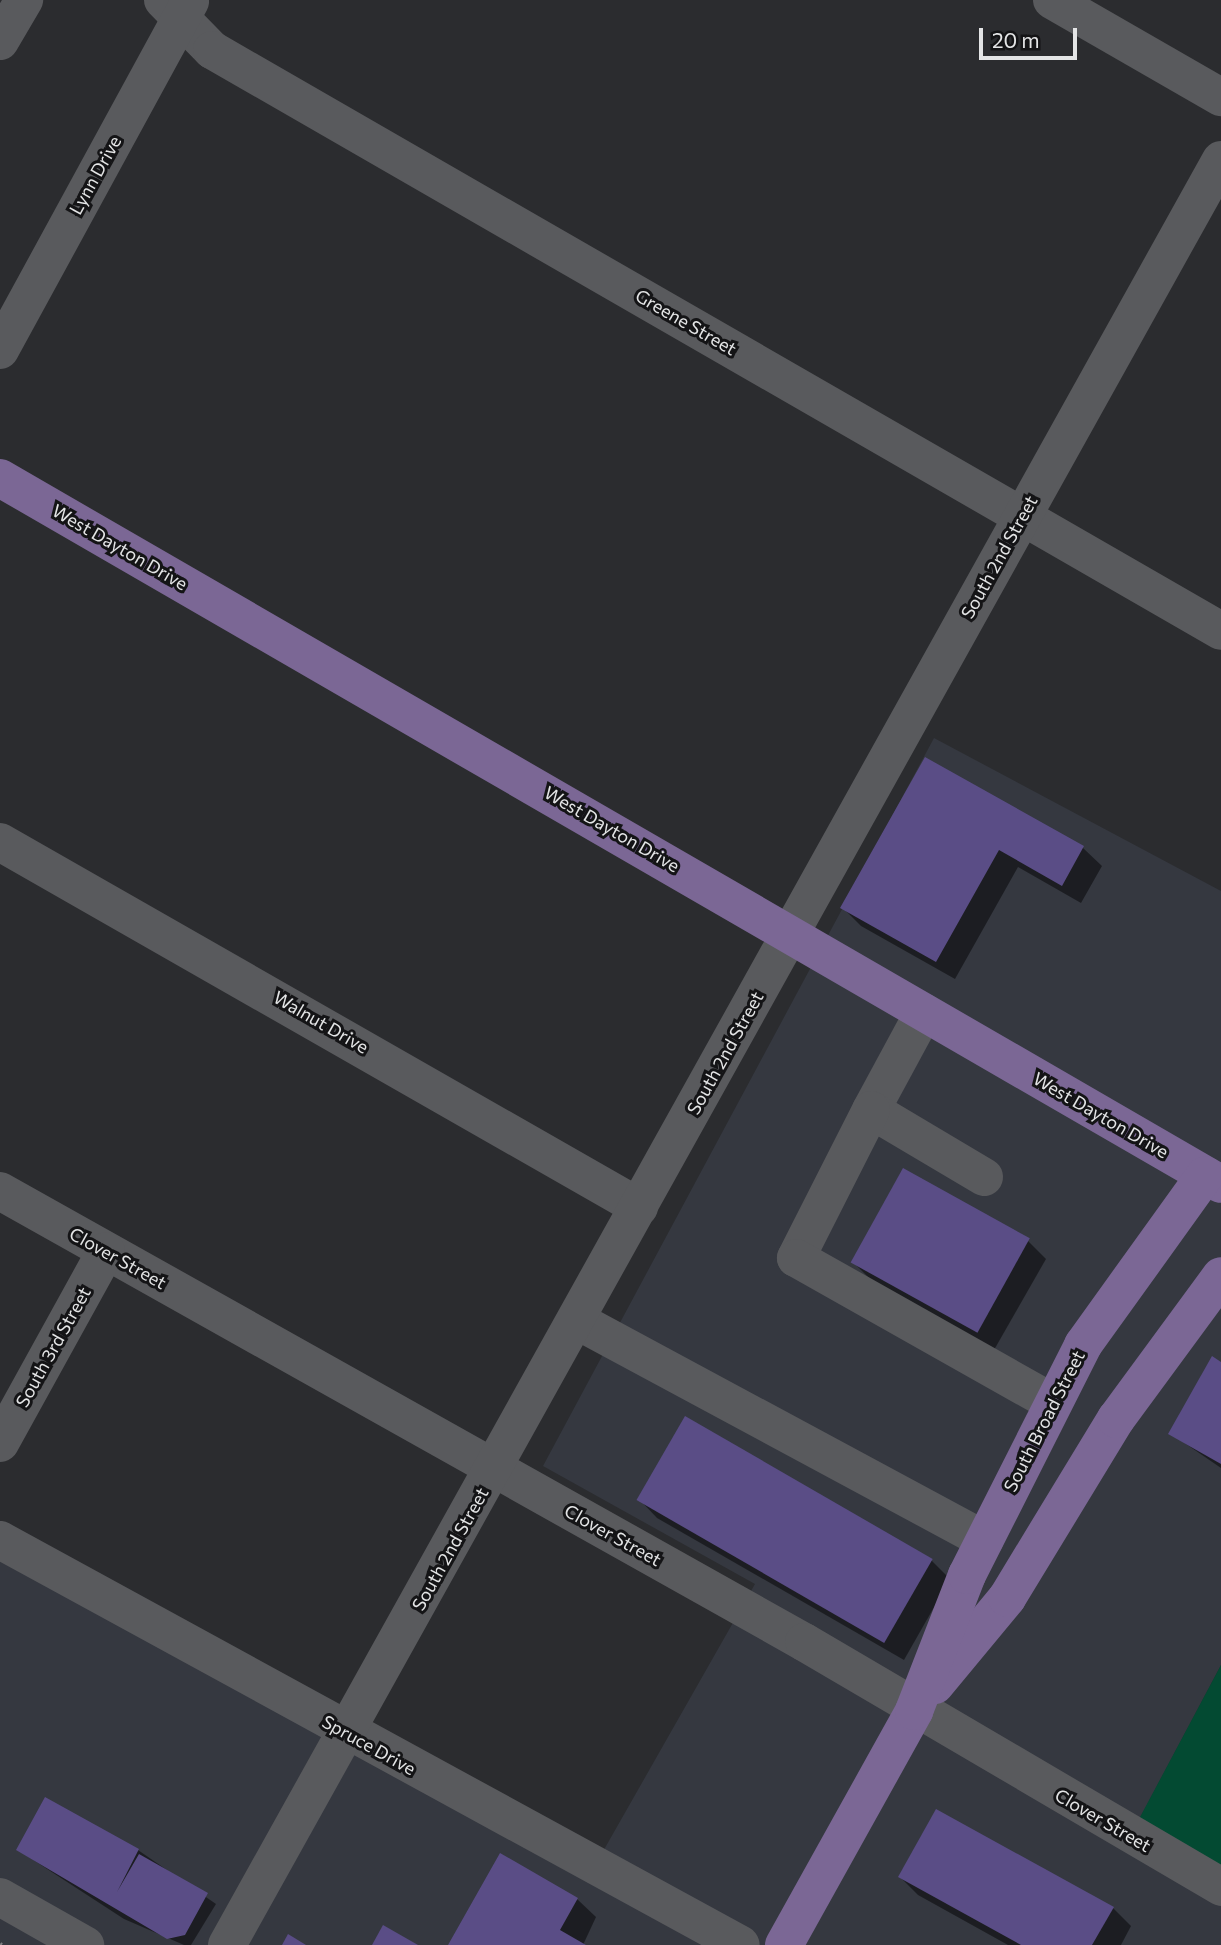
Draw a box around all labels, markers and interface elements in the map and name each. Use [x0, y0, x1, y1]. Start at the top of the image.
scale bar [983, 14, 1081, 58]
text: 20 m [992, 27, 1040, 52]
street label: Lynn Drive [65, 132, 125, 218]
street label: Greene Street [632, 284, 740, 360]
street label: South 2nd Street [956, 492, 1042, 622]
street label: West Dayton Drive [49, 499, 191, 595]
street label: West Dayton Drive [541, 781, 683, 877]
street label: Walnut Drive [270, 986, 372, 1058]
street label: South 2nd Street [682, 988, 768, 1118]
street label: West Dayton Drive [1030, 1067, 1172, 1163]
street label: Clover Street [66, 1223, 170, 1293]
street label: South 3rd Street [11, 1283, 95, 1411]
street label: South Broad Street [999, 1347, 1089, 1495]
street label: South 2nd Street [407, 1484, 493, 1614]
street label: Clover Street [561, 1500, 665, 1570]
street label: Spruce Drive [318, 1710, 420, 1780]
street label: Clover Street [1051, 1784, 1155, 1856]

